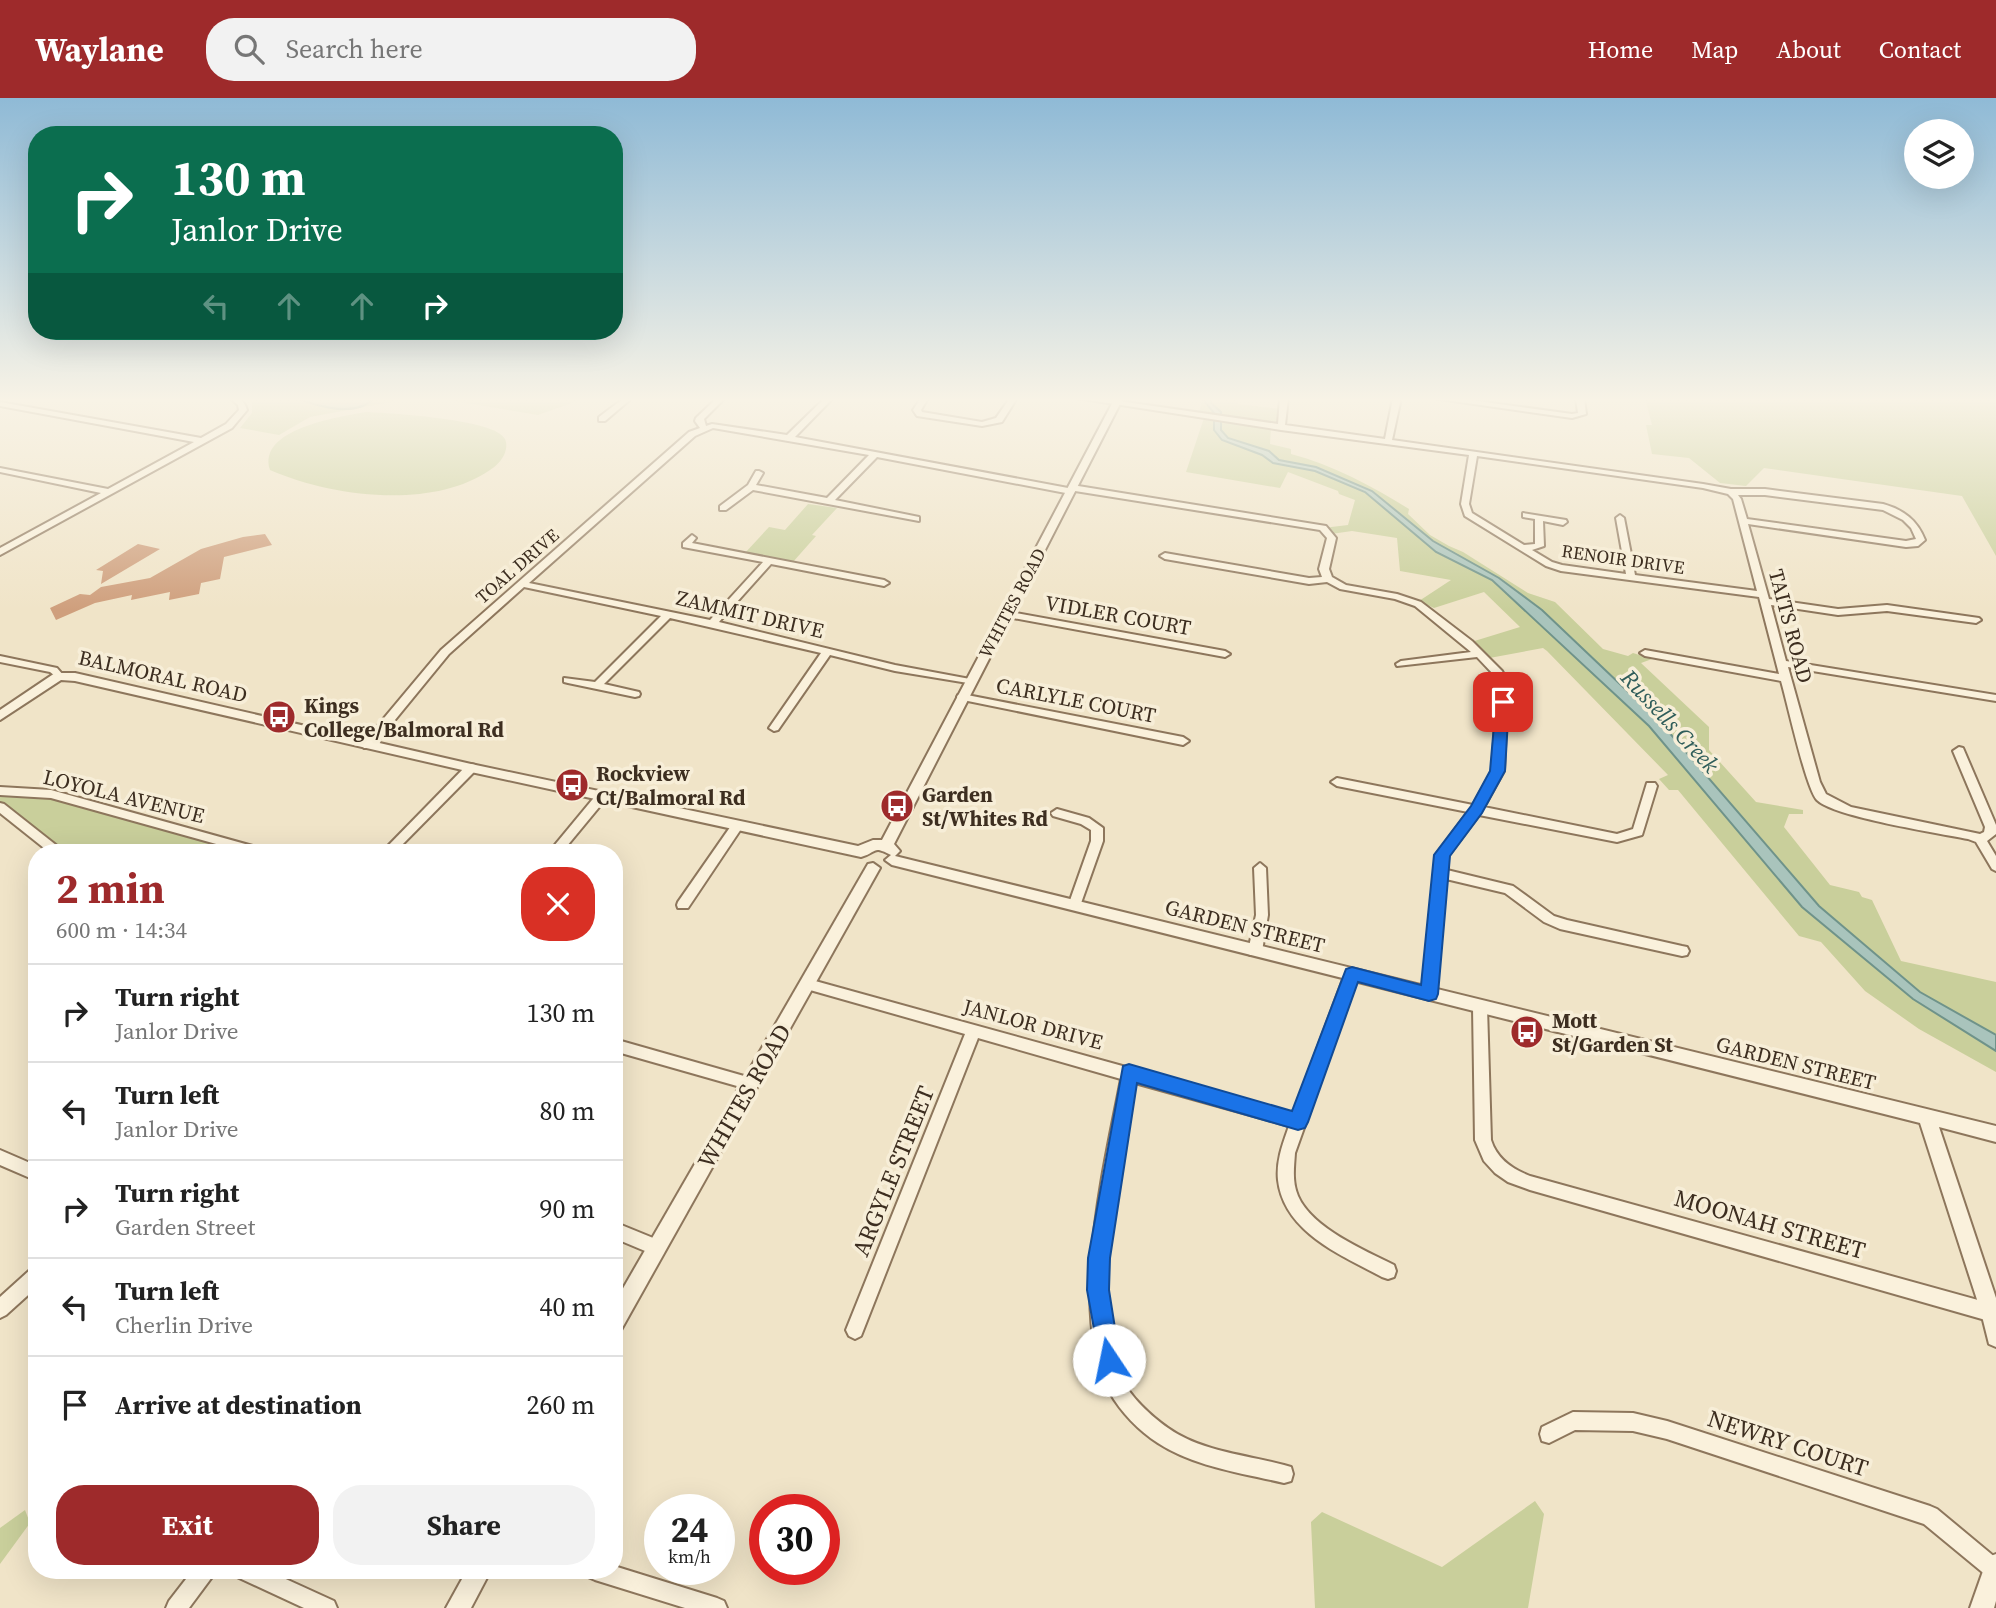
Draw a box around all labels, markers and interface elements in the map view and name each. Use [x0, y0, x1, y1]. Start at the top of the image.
search box [206, 18, 696, 81]
text: Waylane [35, 27, 164, 72]
icon: search [230, 30, 268, 68]
text: Search here [286, 31, 423, 67]
text: Home [1588, 33, 1653, 66]
text: Map [1691, 33, 1738, 66]
text: About [1776, 33, 1841, 66]
text: Contact [1879, 33, 1961, 66]
map controls [1904, 119, 1974, 189]
button: layers [1904, 119, 1974, 189]
text: 130 m [171, 144, 306, 211]
icon: right [56, 154, 147, 245]
text: Janlor Drive [171, 208, 343, 252]
icon: left [197, 287, 235, 325]
icon: ahead [270, 287, 308, 325]
icon: ahead [343, 287, 381, 325]
icon: right [416, 287, 454, 325]
street label: TOAL DRIVE [470, 523, 564, 609]
street label: RENOIR DRIVE [1560, 538, 1686, 580]
street label: WHITES ROAD [973, 544, 1051, 662]
street label: TAITS ROAD [1762, 566, 1820, 686]
street label: ZAMMIT DRIVE [673, 583, 827, 645]
street label: VIDLER COURT [1043, 588, 1194, 642]
street label: BALMORAL ROAD [76, 642, 250, 710]
water label: Russells Creek [1613, 661, 1727, 780]
street label: CARLYLE COURT [994, 670, 1159, 730]
pin [1473, 672, 1533, 732]
icon: arrive [1484, 683, 1522, 721]
place label: Kings College/Balmoral Rd [304, 691, 504, 744]
bus stop icon: Kings College/Balmoral Rd [260, 698, 298, 736]
place label: Rockview Ct/Balmoral Rd [596, 759, 746, 812]
street label: LOYOLA AVENUE [40, 762, 208, 830]
bus stop icon: Rockview Ct/Balmoral Rd [553, 766, 591, 804]
place label: Garden St/Whites Rd [922, 780, 1048, 833]
bus stop icon: Garden St/Whites Rd [878, 787, 916, 825]
text: 2 min [56, 859, 165, 917]
button: close [521, 867, 595, 941]
street label: GARDEN STREET [1162, 892, 1328, 960]
text: 600 m · 14:34 [56, 914, 187, 946]
text: Turn right [115, 979, 239, 1015]
street label: JANLOR DRIVE [959, 991, 1106, 1057]
icon: right [56, 994, 94, 1032]
text: 130 m [527, 995, 595, 1031]
place label: Mott St/Garden St [1552, 1006, 1673, 1059]
bus stop icon: Mott St/Garden St [1508, 1013, 1546, 1051]
text: Janlor Drive [115, 1015, 239, 1047]
street label: WHITES ROAD [689, 1018, 799, 1174]
street label: GARDEN STREET [1713, 1029, 1879, 1097]
text: Turn left [115, 1077, 219, 1113]
street label: ARGYLE STREET [844, 1081, 942, 1261]
icon: left [56, 1092, 94, 1130]
text: 80 m [540, 1093, 595, 1129]
text: Janlor Drive [115, 1113, 239, 1145]
text: Turn right [115, 1175, 239, 1211]
street label: MOONAH STREET [1671, 1181, 1870, 1267]
icon: right [56, 1190, 94, 1228]
text: 90 m [540, 1191, 595, 1227]
text: Garden Street [115, 1211, 255, 1243]
text: Turn left [115, 1273, 219, 1309]
icon: left [56, 1288, 94, 1326]
text: 40 m [540, 1289, 595, 1325]
text: Cherlin Drive [115, 1309, 253, 1341]
position arrow [1072, 1323, 1146, 1397]
icon: arrive [56, 1386, 94, 1424]
text: Arrive at destination [115, 1387, 362, 1423]
text: 260 m [527, 1387, 595, 1423]
street label: NEWRY COURT [1703, 1401, 1873, 1485]
button: Exit [56, 1485, 319, 1565]
button: Share [333, 1485, 595, 1565]
speed limit sign: 30 [749, 1494, 840, 1585]
text: 24 [671, 1506, 708, 1554]
text: km/h [668, 1544, 711, 1569]

